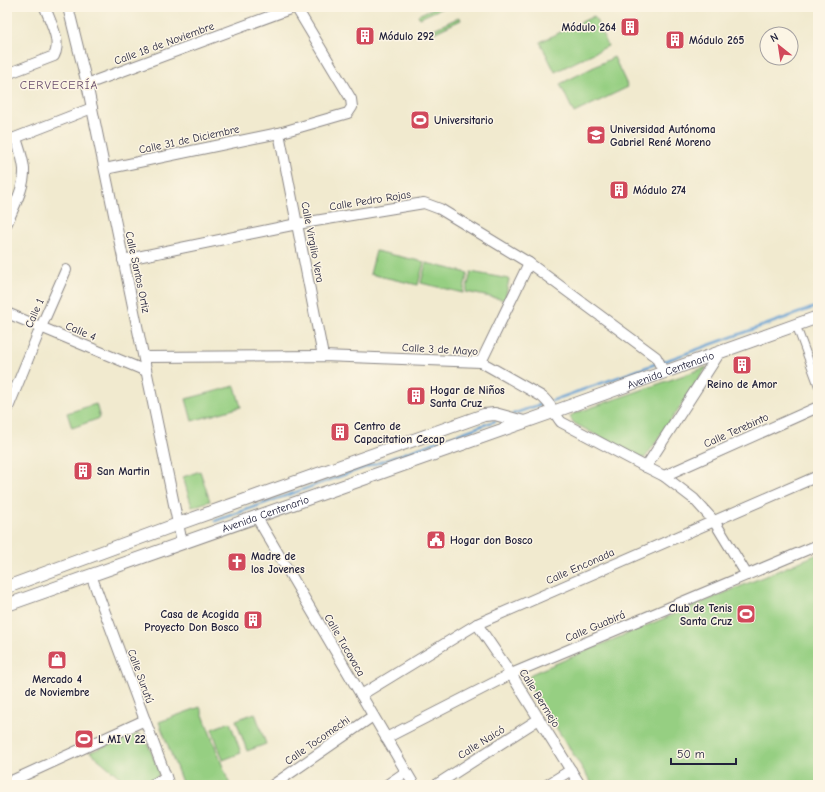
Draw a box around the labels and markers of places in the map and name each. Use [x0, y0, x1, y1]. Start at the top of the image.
building icon: Módulo 264 [619, 16, 641, 38]
place label: Módulo 264 [561, 21, 616, 34]
building icon: Módulo 292 [354, 25, 376, 47]
building icon: Módulo 265 [664, 29, 686, 51]
place label: Módulo 292 [379, 30, 434, 43]
place label: Módulo 265 [689, 34, 744, 47]
sports icon: Universitario [409, 109, 431, 131]
place label: Universitario [434, 114, 494, 127]
place label: Universidad Autónoma Gabriel René Moreno [610, 123, 715, 149]
school or university icon: Universidad Autónoma Gabriel René Moreno [585, 124, 607, 146]
building icon: Módulo 274 [608, 179, 630, 201]
place label: Módulo 274 [633, 184, 686, 197]
building icon: Reino de Amor [731, 354, 753, 376]
place label: Reino de Amor [707, 378, 778, 391]
place label: Hogar de Niños Santa Cruz [430, 384, 505, 410]
building icon: Hogar de Niños Santa Cruz [405, 385, 427, 407]
place label: Centro de Capacitation Cecap [354, 420, 445, 446]
building icon: Centro de Capacitation Cecap [329, 421, 351, 443]
building icon: San Martin [72, 460, 94, 482]
place label: San Martin [97, 465, 150, 478]
public building icon: Hogar don Bosco [425, 529, 447, 551]
place label: Hogar don Bosco [450, 534, 533, 547]
place label: Madre de los Jovenes [251, 550, 305, 576]
church icon: Madre de los Jovenes [226, 551, 248, 573]
place label: Club de Tenis Santa Cruz [669, 602, 732, 628]
sports icon: Club de Tenis Santa Cruz [735, 603, 757, 625]
place label: Casa de Acogida Proyecto Don Bosco [144, 608, 239, 634]
building icon: Casa de Acogida Proyecto Don Bosco [242, 609, 264, 631]
shop icon: Mercado 4 de Noviembre [46, 649, 68, 671]
place label: Mercado 4 de Noviembre [25, 673, 90, 699]
sports icon: L MI V 22 [73, 728, 95, 750]
place label: L MI V 22 [98, 733, 146, 746]

